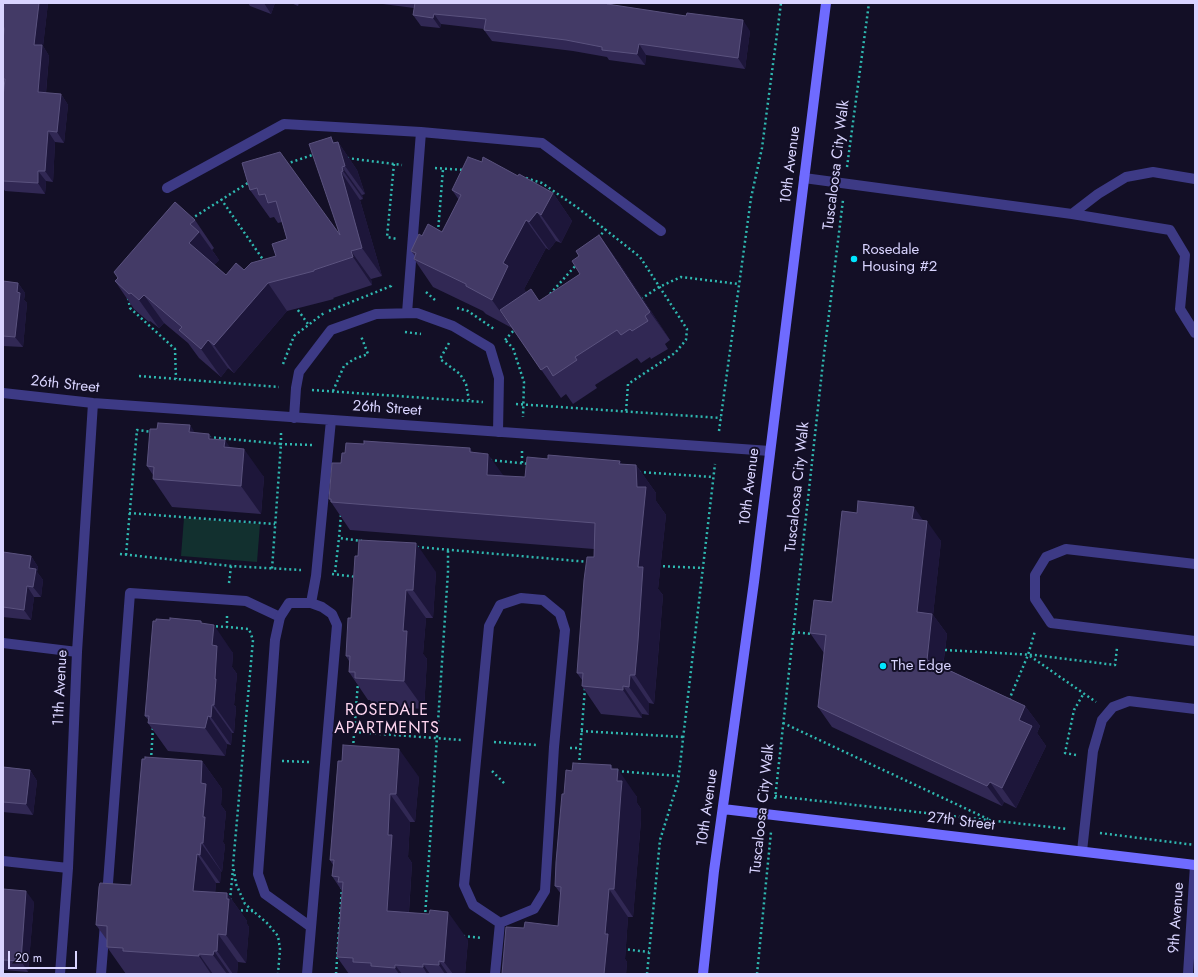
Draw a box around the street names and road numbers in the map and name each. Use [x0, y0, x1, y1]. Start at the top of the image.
street label: Tuscaloosa City Walk [820, 99, 854, 231]
street label: 10th Avenue [777, 125, 805, 205]
street label: 26th Street [30, 372, 100, 398]
street label: 26th Street [352, 398, 422, 420]
street label: Tuscaloosa City Walk [782, 421, 814, 553]
street label: 10th Avenue [736, 447, 764, 527]
street label: 11th Avenue [50, 649, 72, 727]
street label: Tuscaloosa City Walk [747, 743, 779, 875]
street label: 10th Avenue [694, 768, 722, 848]
street label: 27th Street [926, 809, 996, 835]
street label: 9th Avenue [1166, 882, 1188, 954]

